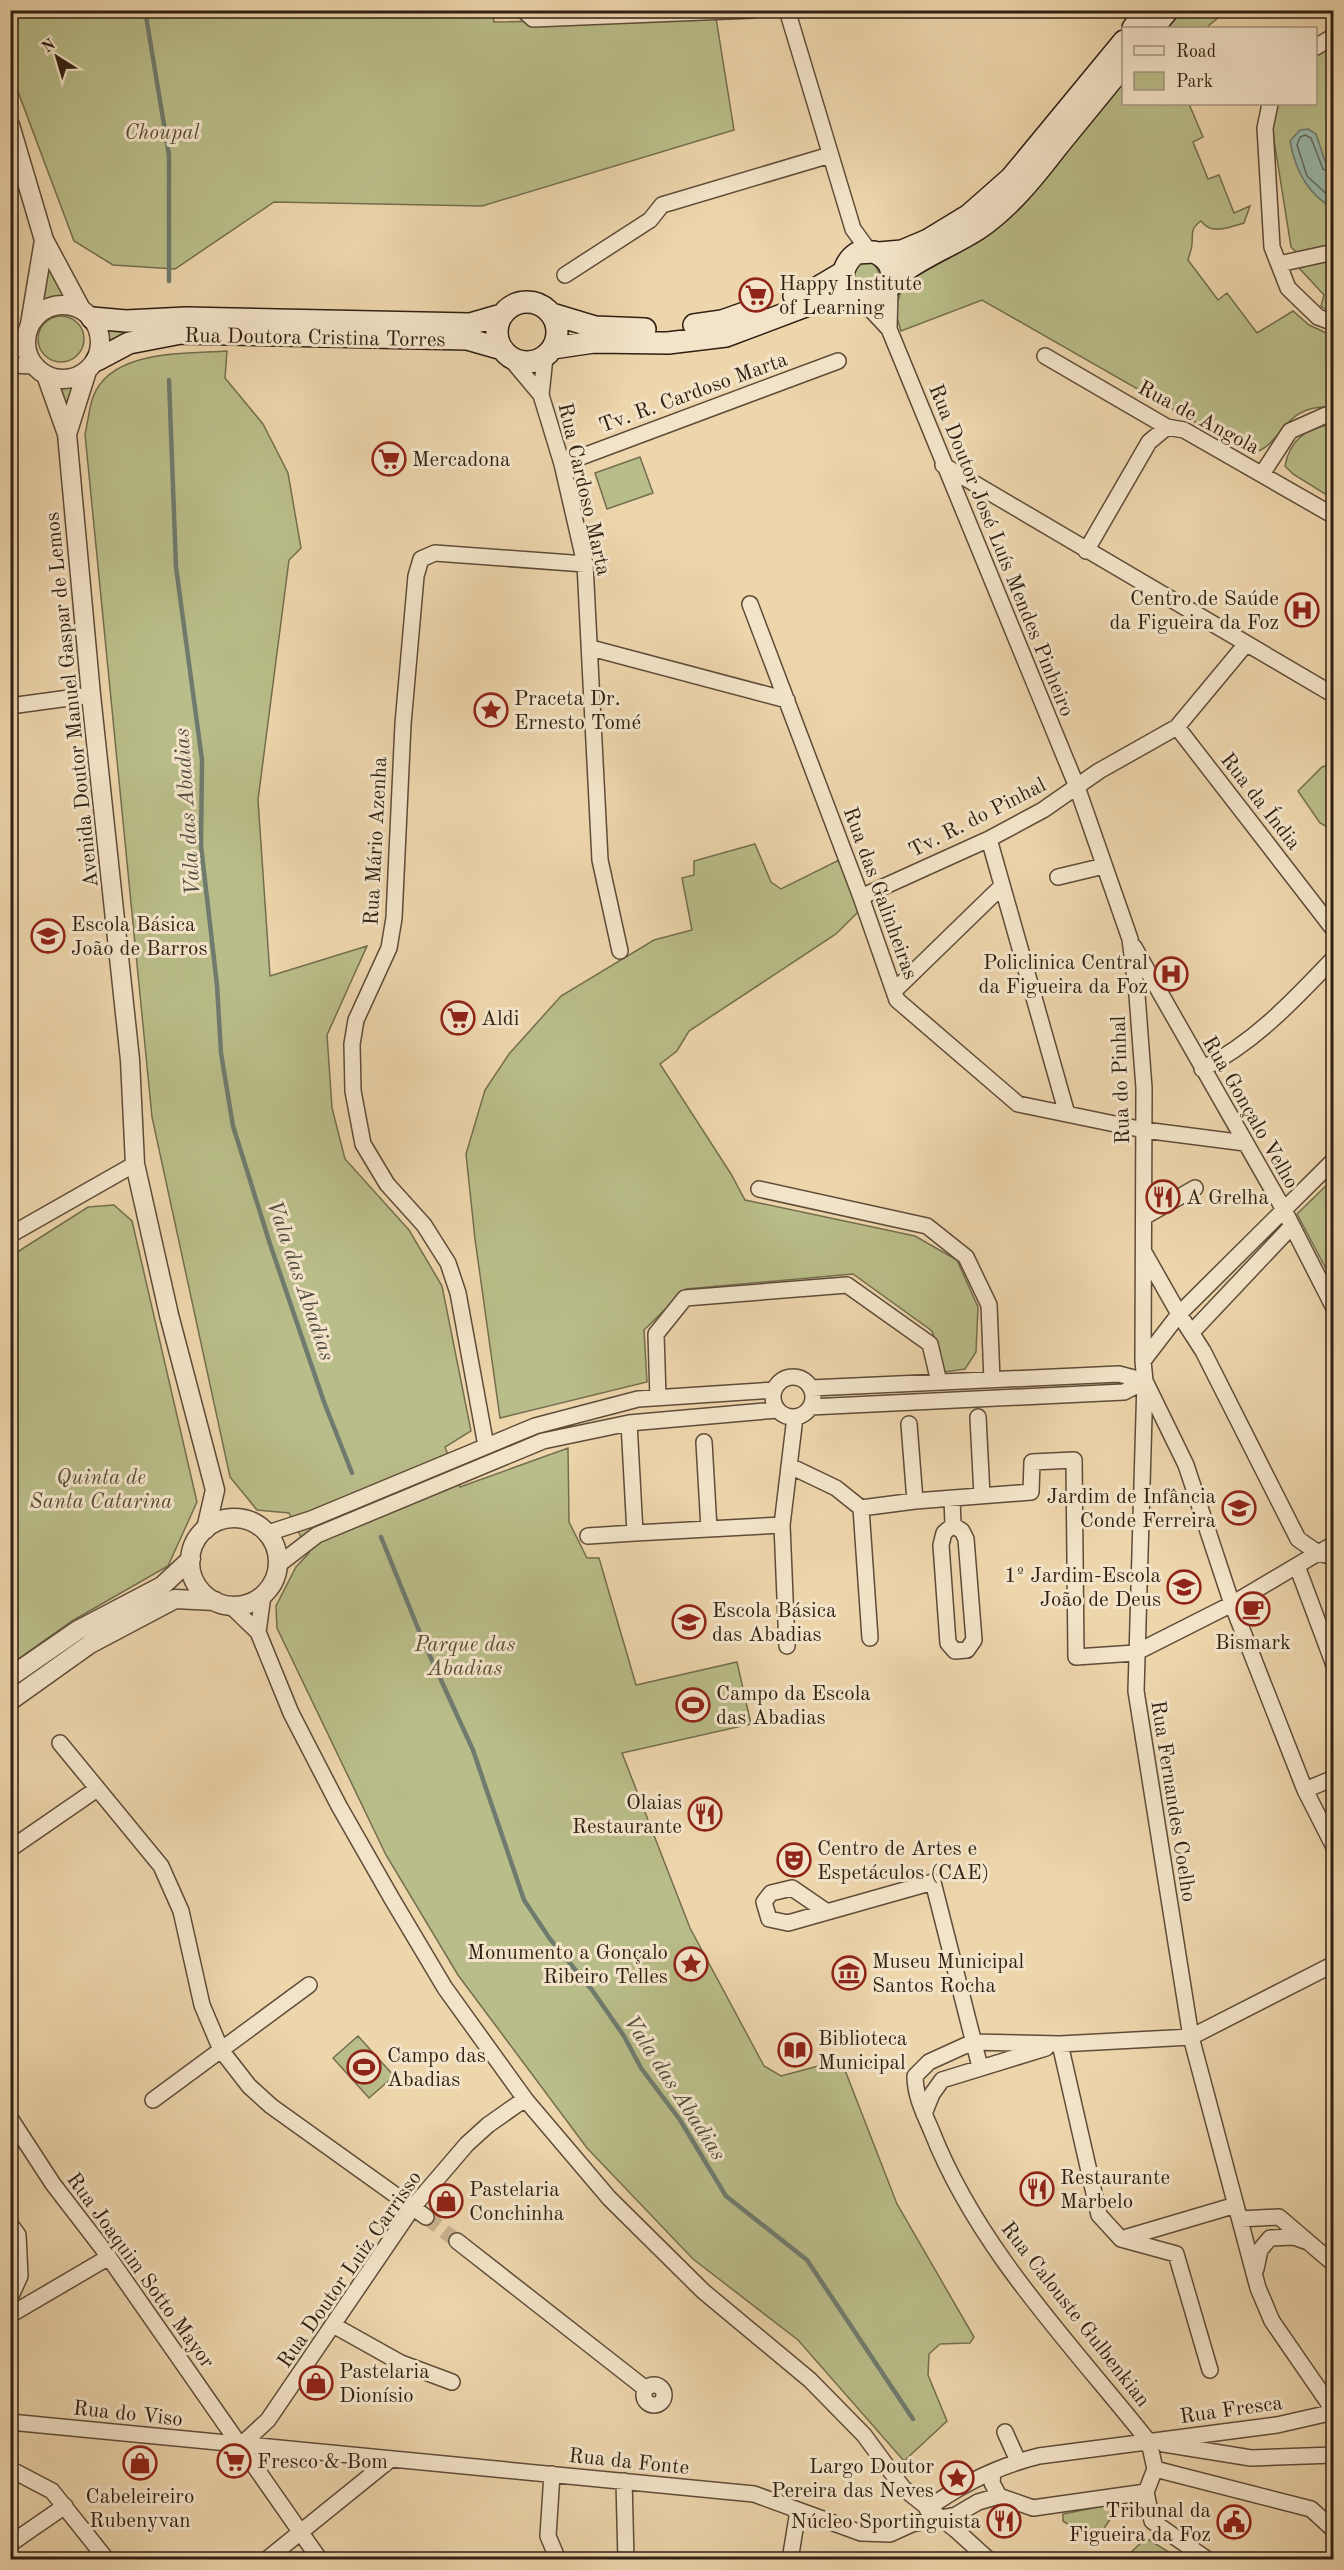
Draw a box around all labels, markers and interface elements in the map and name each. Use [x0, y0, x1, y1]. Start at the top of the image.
north arrow [27, 27, 87, 87]
legend [1122, 27, 1317, 105]
text: N [39, 36, 59, 57]
text: Road [1176, 43, 1216, 61]
text: Park [1176, 73, 1213, 91]
park label: Choupal [124, 123, 200, 144]
place label: Happy Institute of Learning [779, 274, 922, 319]
supermarket icon: Happy Institute of Learning [738, 277, 774, 313]
street label: Rua Doutora Cristina Torres [184, 326, 446, 351]
street label: Tv. R. Cardoso Marta [597, 350, 791, 437]
street label: Rua de Angola [1134, 378, 1262, 459]
street label: Rua Doutor José Luís Mendes Pinheiro [924, 381, 1077, 720]
street label: Rua Cardoso Marta [553, 401, 614, 578]
supermarket icon: Mercadona [371, 441, 407, 477]
place label: Mercadona [412, 450, 511, 471]
street label: Avenida Doutor Manuel Gaspar de Lemos [42, 511, 103, 889]
place label: Centro de Saúde da Figueira da Foz [1110, 589, 1279, 634]
hospital icon: Centro de Saúde da Figueira da Foz [1284, 592, 1320, 628]
place label: Praceta Dr. Ernesto Tomé [514, 689, 641, 734]
place icon: Praceta Dr. Ernesto Tomé [473, 692, 509, 728]
water label: Vala das Abadias [171, 727, 205, 897]
street label: Rua da Índia [1216, 747, 1307, 854]
street label: Rua Mário Azenha [362, 756, 391, 926]
street label: Tv. R. do Pinhal [906, 775, 1050, 862]
street label: Rua das Galinheiras [839, 804, 921, 983]
place label: Escola Básica João de Barros [71, 915, 208, 960]
school or university icon: Escola Básica João de Barros [30, 918, 66, 954]
place label: Policlinica Central da Figueira da Foz [979, 953, 1148, 998]
hospital icon: Policlinica Central da Figueira da Foz [1153, 956, 1189, 992]
supermarket icon: Aldi [440, 1000, 476, 1036]
place label: Aldi [481, 1009, 519, 1030]
street label: Rua do Pinhal [1109, 1015, 1134, 1145]
street label: Rua Gonçalo Velho [1198, 1033, 1302, 1193]
restaurant icon: A Grelha [1145, 1179, 1181, 1215]
place label: A Grelha [1186, 1188, 1269, 1209]
water label: Vala das Abadias [262, 1198, 338, 1364]
park label: Quinta de Santa Catarina [30, 1468, 172, 1513]
place label: Jardim de Infância Conde Ferreira [1047, 1487, 1216, 1532]
school or university icon: Jardim de Infância Conde Ferreira [1221, 1490, 1257, 1526]
place label: 1º Jardim-Escola João de Deus [1004, 1566, 1161, 1611]
school or university icon: 1º Jardim-Escola João de Deus [1166, 1569, 1202, 1605]
cafe icon: Bismark [1235, 1591, 1271, 1627]
place label: Escola Básica das Abadias [712, 1601, 836, 1646]
school or university icon: Escola Básica das Abadias [671, 1604, 707, 1640]
place label: Bismark [1215, 1633, 1291, 1654]
park label: Parque das Abadias [414, 1635, 516, 1680]
place label: Campo da Escola das Abadias [716, 1684, 871, 1729]
sports icon: Campo da Escola das Abadias [675, 1687, 711, 1723]
street label: Rua Fernandes Coelho [1146, 1699, 1199, 1904]
place label: Olaias Restaurante [572, 1793, 682, 1838]
restaurant icon: Olaias Restaurante [687, 1796, 723, 1832]
place label: Centro de Artes e Espetáculos (CAE) [817, 1839, 989, 1884]
theatre icon: Centro de Artes e Espetáculos (CAE) [776, 1842, 812, 1878]
place label: Monumento a Gonçalo Ribeiro Telles [467, 1943, 668, 1988]
place icon: Monumento a Gonçalo Ribeiro Telles [673, 1946, 709, 1982]
place label: Museu Municipal Santos Rocha [872, 1952, 1025, 1997]
museum icon: Museu Municipal Santos Rocha [831, 1955, 867, 1991]
water label: Vala das Abadias [619, 2012, 729, 2165]
place label: Biblioteca Municipal [818, 2029, 907, 2074]
library icon: Biblioteca Municipal [777, 2032, 813, 2068]
place label: Campo das Abadias [387, 2046, 486, 2091]
sports icon: Campo das Abadias [346, 2049, 382, 2085]
street label: Rua Doutor Luiz Carrisso [274, 2168, 426, 2372]
place label: Restaurante Marbelo [1060, 2168, 1170, 2213]
street label: Rua Joaquim Sotto Mayor [62, 2169, 218, 2373]
restaurant icon: Restaurante Marbelo [1019, 2171, 1055, 2207]
place label: Pastelaria Conchinha [469, 2180, 564, 2225]
shop icon: Pastelaria Conchinha [428, 2183, 464, 2219]
street label: Rua Calouste Gulbenkian [996, 2219, 1153, 2411]
place label: Pastelaria Dionísio [339, 2362, 430, 2407]
shop icon: Pastelaria Dionísio [298, 2365, 334, 2401]
street label: Rua Fresca [1178, 2393, 1284, 2428]
street label: Rua do Viso [72, 2398, 184, 2431]
supermarket icon: Fresco & Bom [216, 2443, 252, 2479]
shop icon: Cabeleireiro Rubenyvan [122, 2445, 158, 2481]
street label: Rua da Fonte [567, 2446, 690, 2479]
place label: Fresco & Bom [257, 2452, 388, 2473]
place label: Largo Doutor Pereira das Neves [771, 2457, 934, 2502]
place icon: Largo Doutor Pereira das Neves [939, 2460, 975, 2496]
place label: Cabeleireiro Rubenyvan [86, 2487, 194, 2532]
place label: Tribunal da Figueira da Foz [1069, 2501, 1211, 2546]
restaurant icon: Núcleo Sportinguista [986, 2503, 1022, 2539]
public building icon: Tribunal da Figueira da Foz [1216, 2504, 1252, 2540]
place label: Núcleo Sportinguista [790, 2512, 981, 2533]

